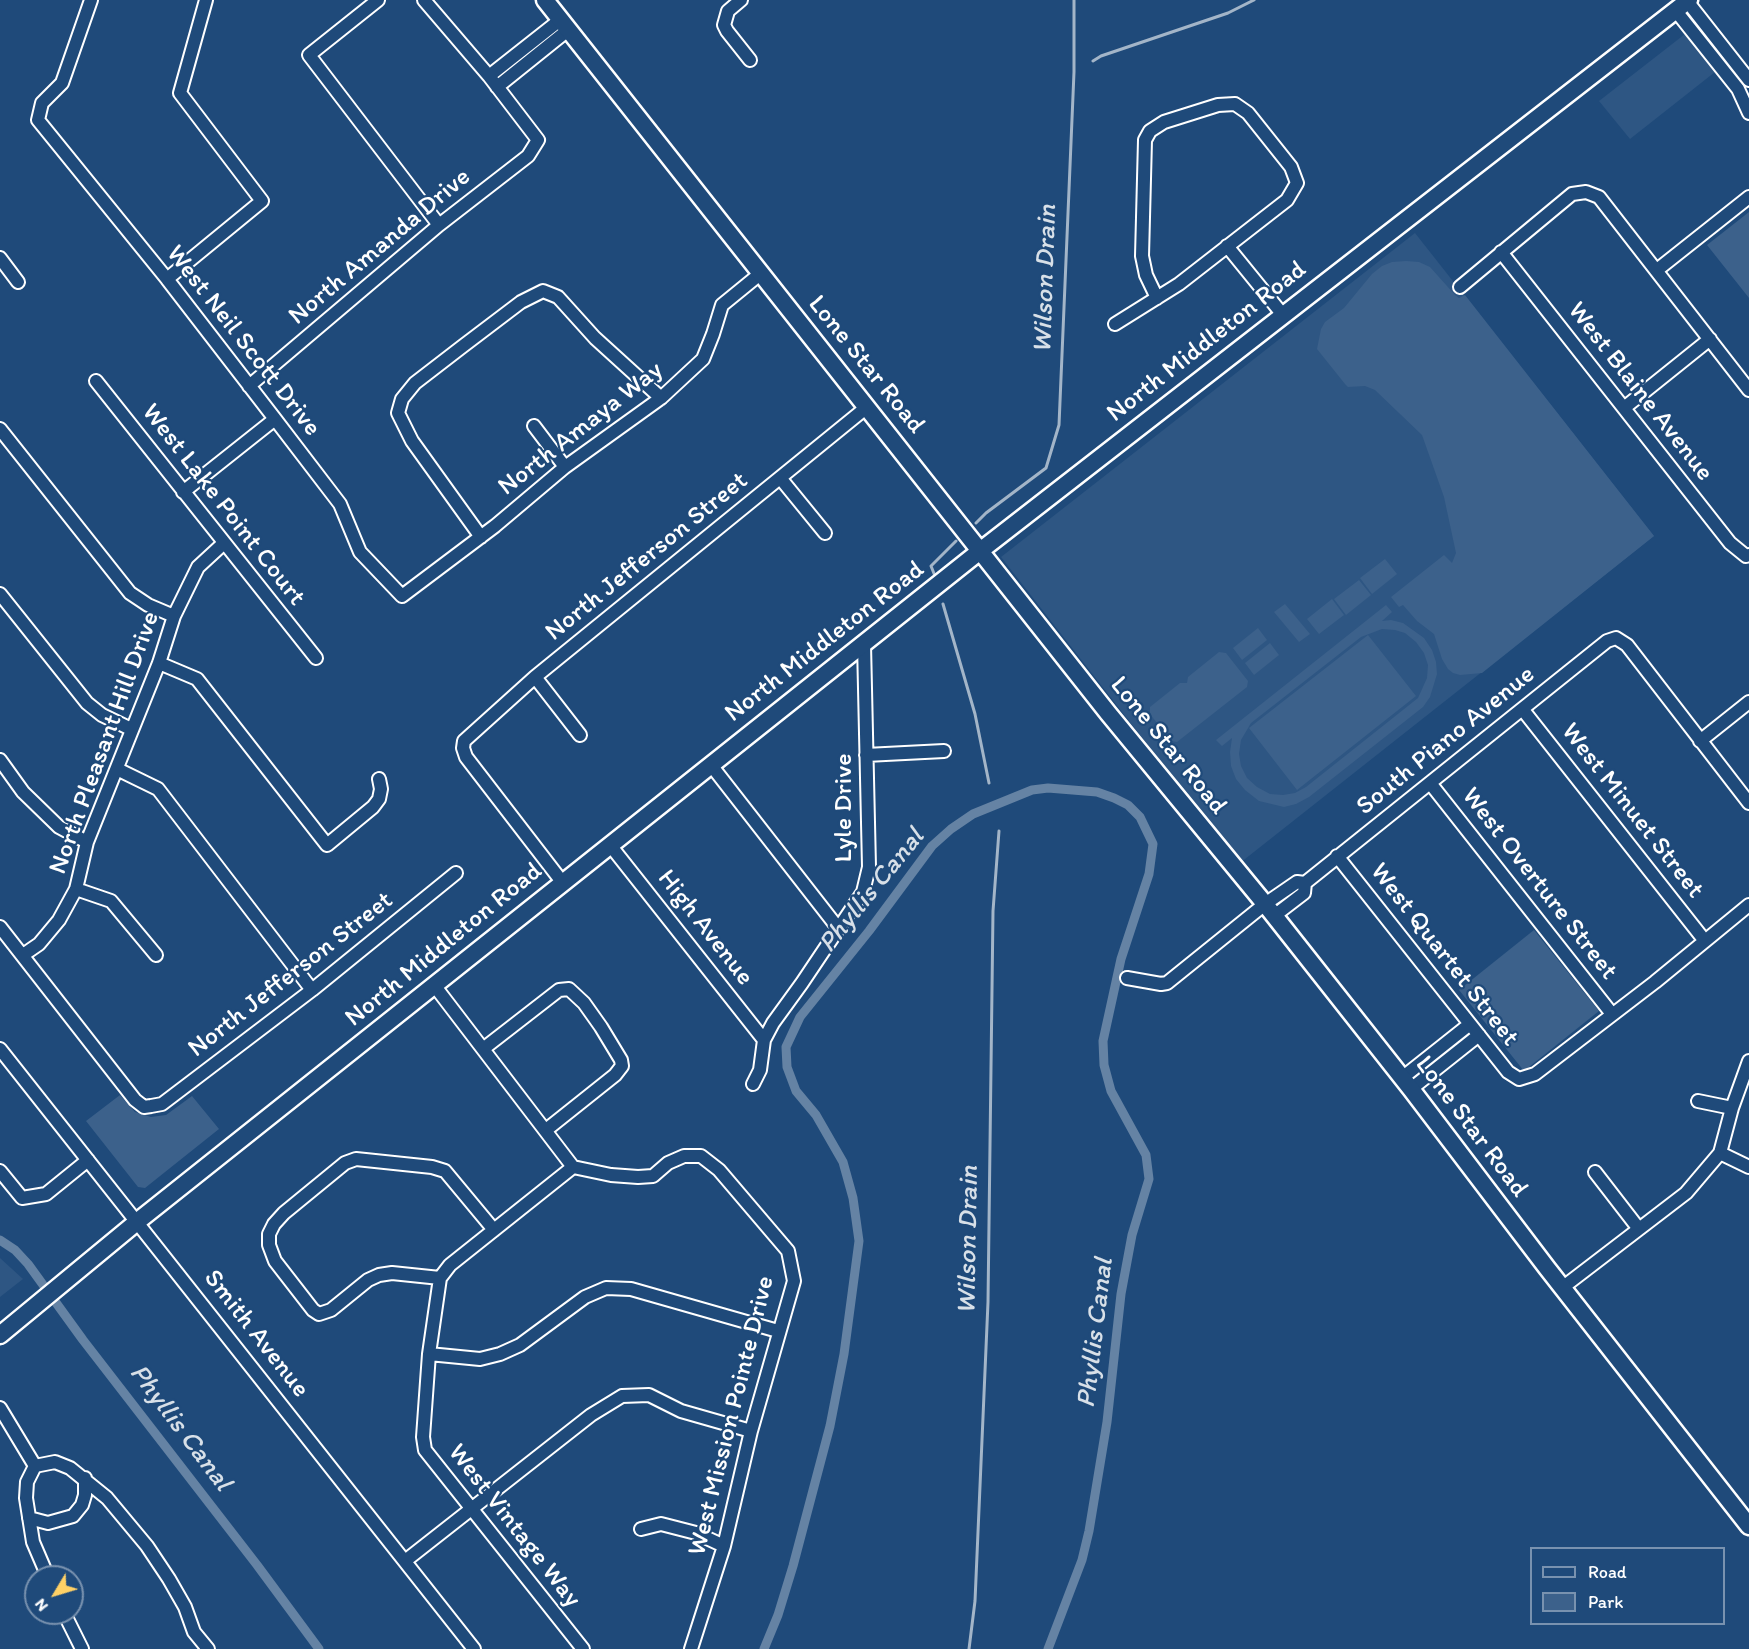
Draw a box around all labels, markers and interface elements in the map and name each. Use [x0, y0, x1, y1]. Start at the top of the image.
street label: North Amanda Drive [283, 162, 477, 332]
water label: Wilson Drain [1027, 204, 1065, 354]
street label: West Neil Scott Drive [159, 239, 327, 443]
street label: North Middleton Road [1101, 254, 1313, 430]
street label: Lone Star Road [801, 290, 931, 440]
street label: West Blaine Avenue [1560, 296, 1720, 488]
street label: North Amaya Way [492, 355, 670, 503]
street label: West Lake Point Court [134, 398, 312, 612]
street label: North Jefferson Street [539, 466, 755, 648]
street label: North Middleton Road [719, 554, 931, 730]
street label: North Pleasant Hill Drive [43, 607, 167, 879]
street label: South Piano Avenue [1351, 660, 1541, 822]
street label: Lone Star Road [1103, 671, 1233, 821]
street label: West Minuet Street [1554, 717, 1710, 905]
street label: Lyle Drive [828, 753, 860, 863]
street label: West Overture Street [1454, 782, 1624, 986]
water label: Phyllis Canal [812, 822, 932, 960]
street label: North Middleton Road [339, 856, 549, 1034]
street label: West Quartet Street [1363, 857, 1525, 1053]
street label: High Avenue [650, 864, 760, 992]
street label: North Jefferson Street [182, 885, 400, 1065]
street label: Lone Star Road [1408, 1050, 1534, 1204]
water label: Wilson Drain [952, 1165, 986, 1315]
water label: Phyllis Canal [1071, 1256, 1121, 1410]
street label: Smith Avenue [196, 1264, 316, 1404]
street label: West Mission Pointe Drive [682, 1273, 782, 1559]
water label: Phyllis Canal [122, 1358, 238, 1498]
street label: West Vintage Way [441, 1438, 587, 1614]
legend [1530, 1547, 1725, 1625]
text: Road [1588, 1561, 1627, 1583]
north arrow [24, 1565, 84, 1625]
text: Park [1588, 1591, 1623, 1613]
text: N [30, 1595, 52, 1615]

